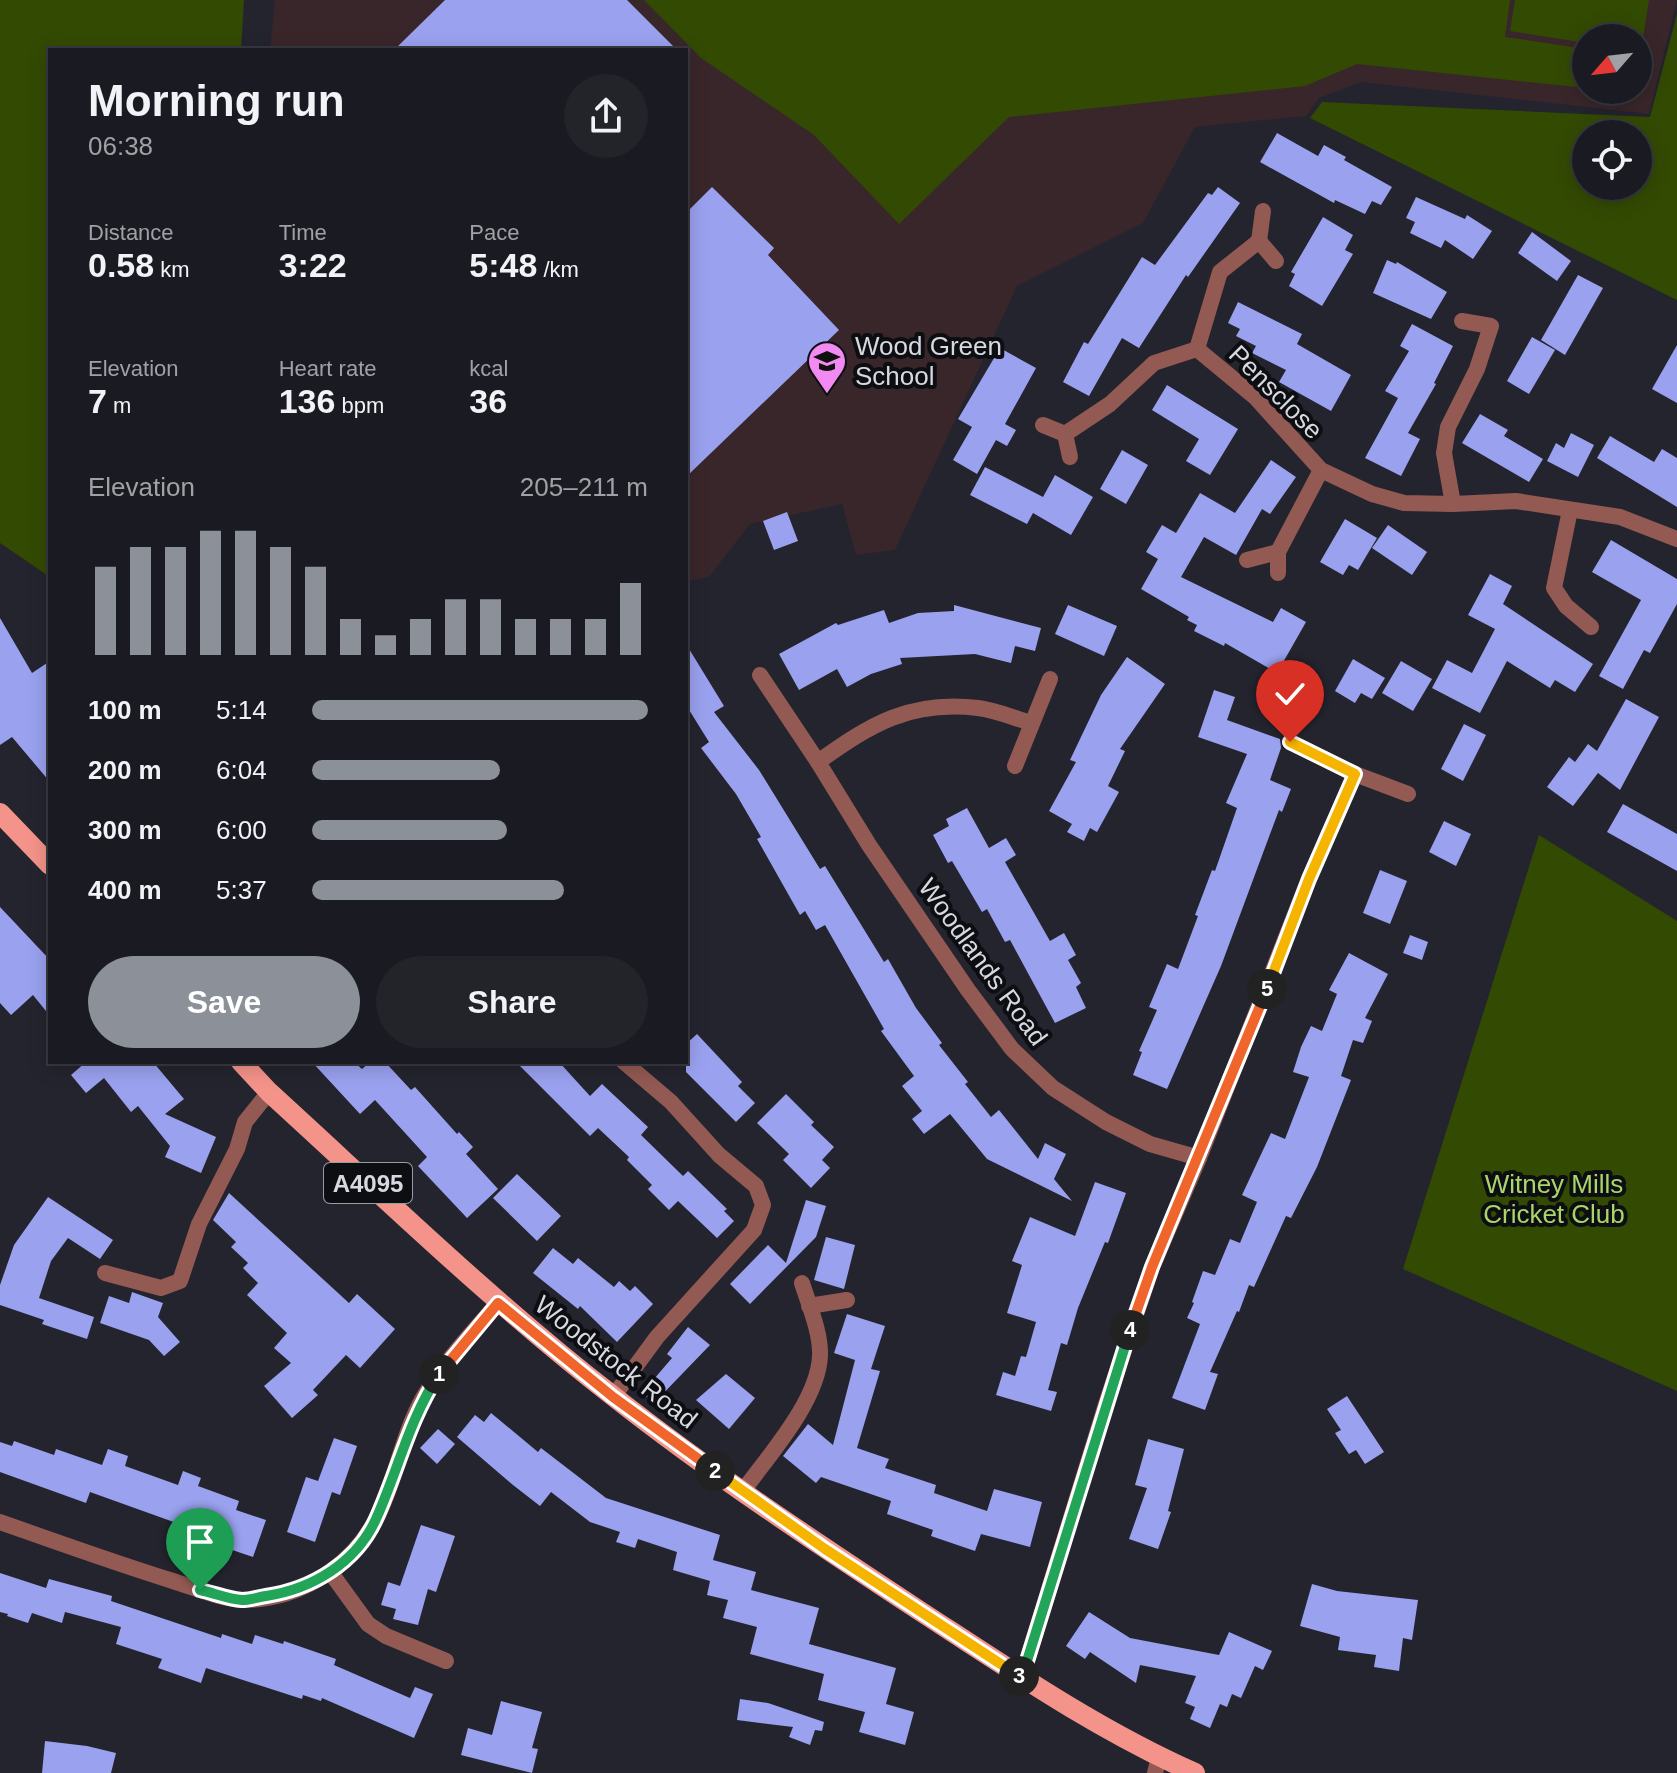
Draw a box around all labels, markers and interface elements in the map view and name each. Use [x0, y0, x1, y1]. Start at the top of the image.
north arrow [1572, 24, 1652, 104]
map controls [1572, 24, 1652, 200]
button: share [564, 74, 648, 158]
text: Morning run [88, 76, 345, 125]
button: locate [1572, 120, 1652, 200]
text: 06:38 [88, 131, 153, 161]
text: Distance [88, 220, 174, 245]
text: Time [279, 220, 327, 245]
text: Pace [469, 220, 519, 245]
text: 0.58 [88, 246, 154, 284]
text: 3:22 [279, 246, 347, 284]
text: 5:48 [469, 246, 537, 284]
text: km [154, 257, 190, 282]
text: /km [537, 257, 579, 282]
place label: Wood Green School [855, 331, 1002, 391]
street label: Pensclose [1223, 339, 1329, 445]
school or university icon: Wood Green School [806, 340, 848, 395]
text: Elevation [88, 356, 179, 381]
text: Heart rate [279, 356, 376, 381]
text: kcal [469, 356, 508, 381]
text: 7 [88, 382, 107, 420]
text: 136 [279, 382, 335, 420]
text: 36 [469, 382, 507, 420]
text: m [107, 393, 131, 418]
text: bpm [335, 393, 384, 418]
text: Elevation [88, 472, 195, 502]
text: 205–211 m [520, 472, 648, 502]
pin [1256, 660, 1324, 742]
icon: check [1268, 672, 1312, 716]
text: 100 m [88, 695, 162, 725]
text: 5:14 [216, 695, 267, 725]
text: 200 m [88, 755, 162, 785]
text: 6:04 [216, 755, 267, 785]
text: 300 m [88, 815, 162, 845]
text: 6:00 [216, 815, 267, 845]
street label: Woodlands Road [912, 873, 1054, 1051]
text: 400 m [88, 875, 162, 905]
text: 5:37 [216, 875, 267, 905]
button: Save [88, 956, 360, 1048]
button: Share [376, 956, 648, 1048]
pin: 5 [1247, 969, 1287, 1009]
text: 5 [1261, 976, 1273, 1001]
road number: A4095 [324, 1163, 412, 1203]
park label: Witney Mills Cricket Club [1483, 1169, 1625, 1229]
street label: Woodstock Road [529, 1289, 703, 1435]
pin: 4 [1110, 1310, 1150, 1350]
text: 4 [1124, 1317, 1136, 1342]
pin: 1 [419, 1354, 459, 1394]
text: 1 [433, 1361, 445, 1386]
pin: 2 [695, 1451, 735, 1491]
text: 2 [709, 1458, 721, 1483]
pin [166, 1508, 234, 1590]
icon: arrive [178, 1520, 222, 1564]
pin: 3 [999, 1656, 1039, 1696]
text: 3 [1013, 1663, 1025, 1688]

